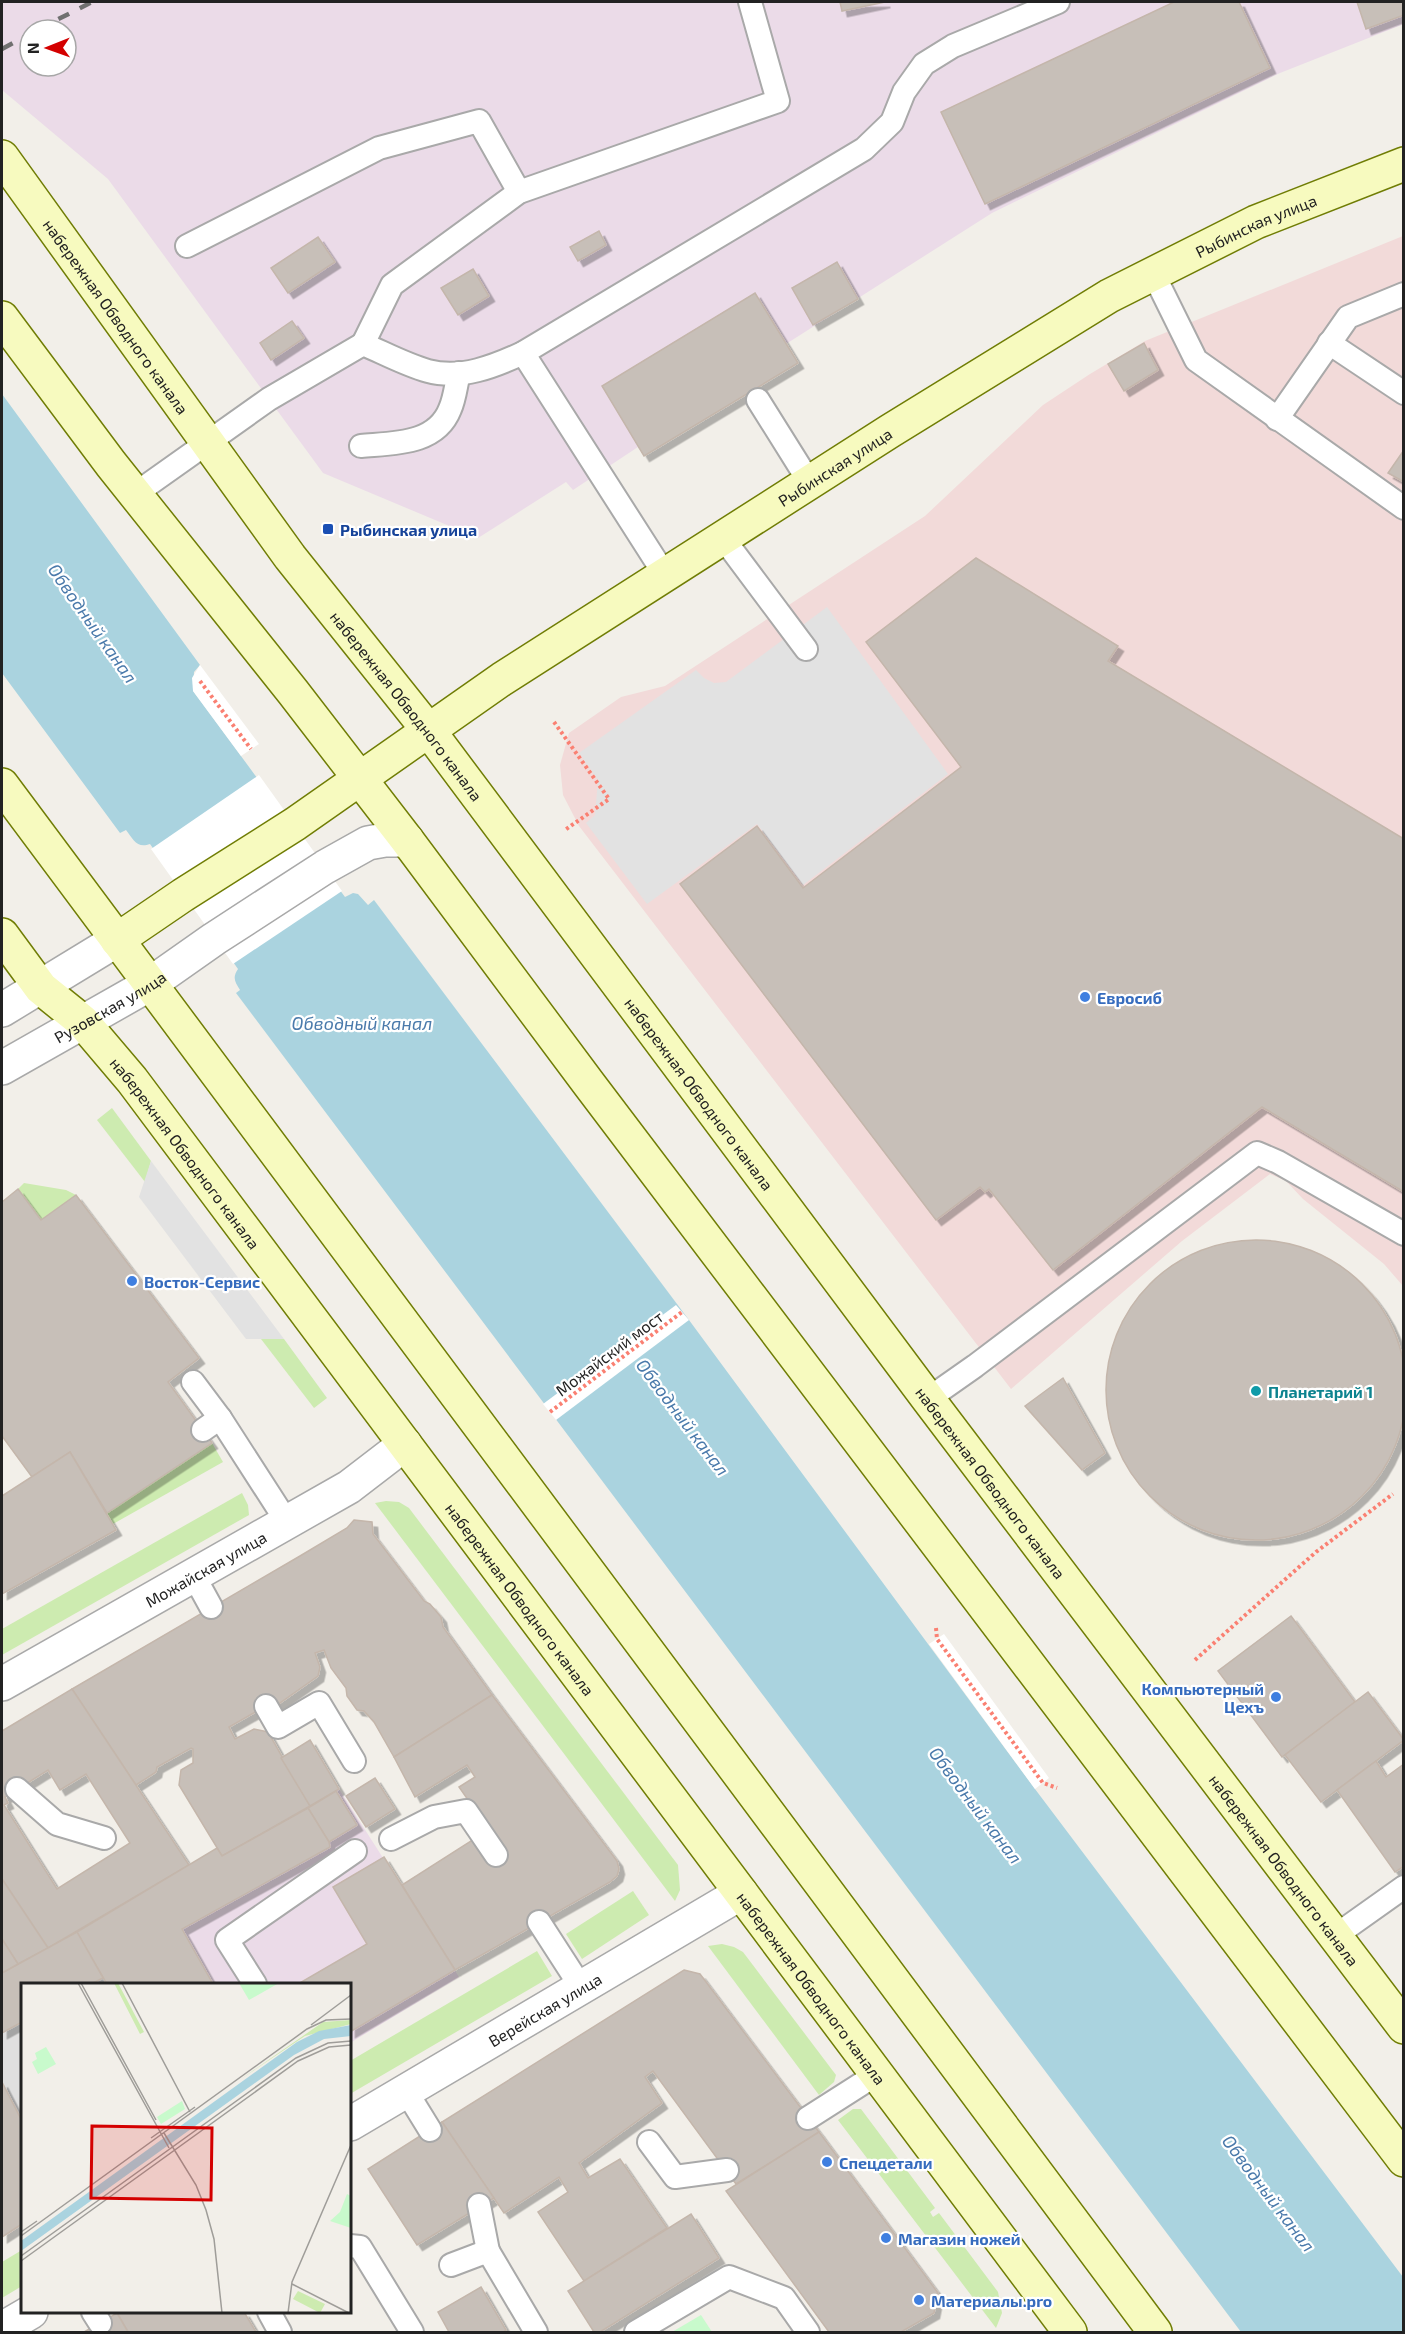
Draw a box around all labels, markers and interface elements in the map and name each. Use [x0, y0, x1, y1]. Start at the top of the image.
north arrow [18, 18, 78, 78]
text: N [23, 42, 42, 54]
street label: Рыбинская улица [1192, 190, 1319, 261]
street label: набережная Обводного канала [40, 215, 193, 417]
street label: Рыбинская улица [774, 423, 895, 510]
place label: Рыбинская улица [340, 520, 477, 539]
marker: Рыбинская улица [321, 522, 335, 536]
water label: Обводный канал [44, 559, 142, 687]
street label: набережная Обводного канала [327, 607, 487, 804]
street label: Рузовская улица [50, 966, 169, 1046]
place label: Евросиб [1097, 988, 1162, 1007]
marker: Евросиб [1078, 990, 1092, 1004]
street label: набережная Обводного канала [622, 993, 778, 1194]
water label: Обводный канал [292, 1012, 432, 1034]
street label: набережная Обводного канала [107, 1053, 264, 1252]
place label: Восток-Сервис [144, 1272, 260, 1291]
marker: Восток-Сервис [125, 1274, 139, 1288]
street label: Можайский мост [552, 1306, 667, 1400]
water label: Обводный канал [632, 1354, 734, 1480]
place label: Планетарий 1 [1268, 1382, 1373, 1401]
street label: набережная Обводного канала [912, 1383, 1070, 1582]
marker: Планетарий 1 [1249, 1384, 1263, 1398]
street label: набережная Обводного канала [442, 1499, 599, 1699]
street label: Можайская улица [142, 1527, 269, 1610]
place label: Компьютерный Цехъ [1142, 1679, 1264, 1716]
marker: Компьютерный Цехъ [1269, 1690, 1283, 1704]
water label: Обводный канал [925, 1742, 1027, 1868]
street label: набережная Обводного канала [1206, 1770, 1364, 1969]
street label: набережная Обводного канала [734, 1888, 890, 2088]
street label: Верейская улица [485, 1968, 605, 2050]
inset map [21, 1983, 351, 2313]
water label: Обводный канал [1218, 2130, 1320, 2256]
place label: Спецдетали [839, 2153, 933, 2172]
marker: Спецдетали [820, 2155, 834, 2169]
place label: Магазин ножей [898, 2229, 1021, 2248]
marker: Магазин ножей [879, 2231, 893, 2245]
place label: Материалы.pro [931, 2291, 1052, 2310]
marker: Материалы.pro [912, 2293, 926, 2307]

